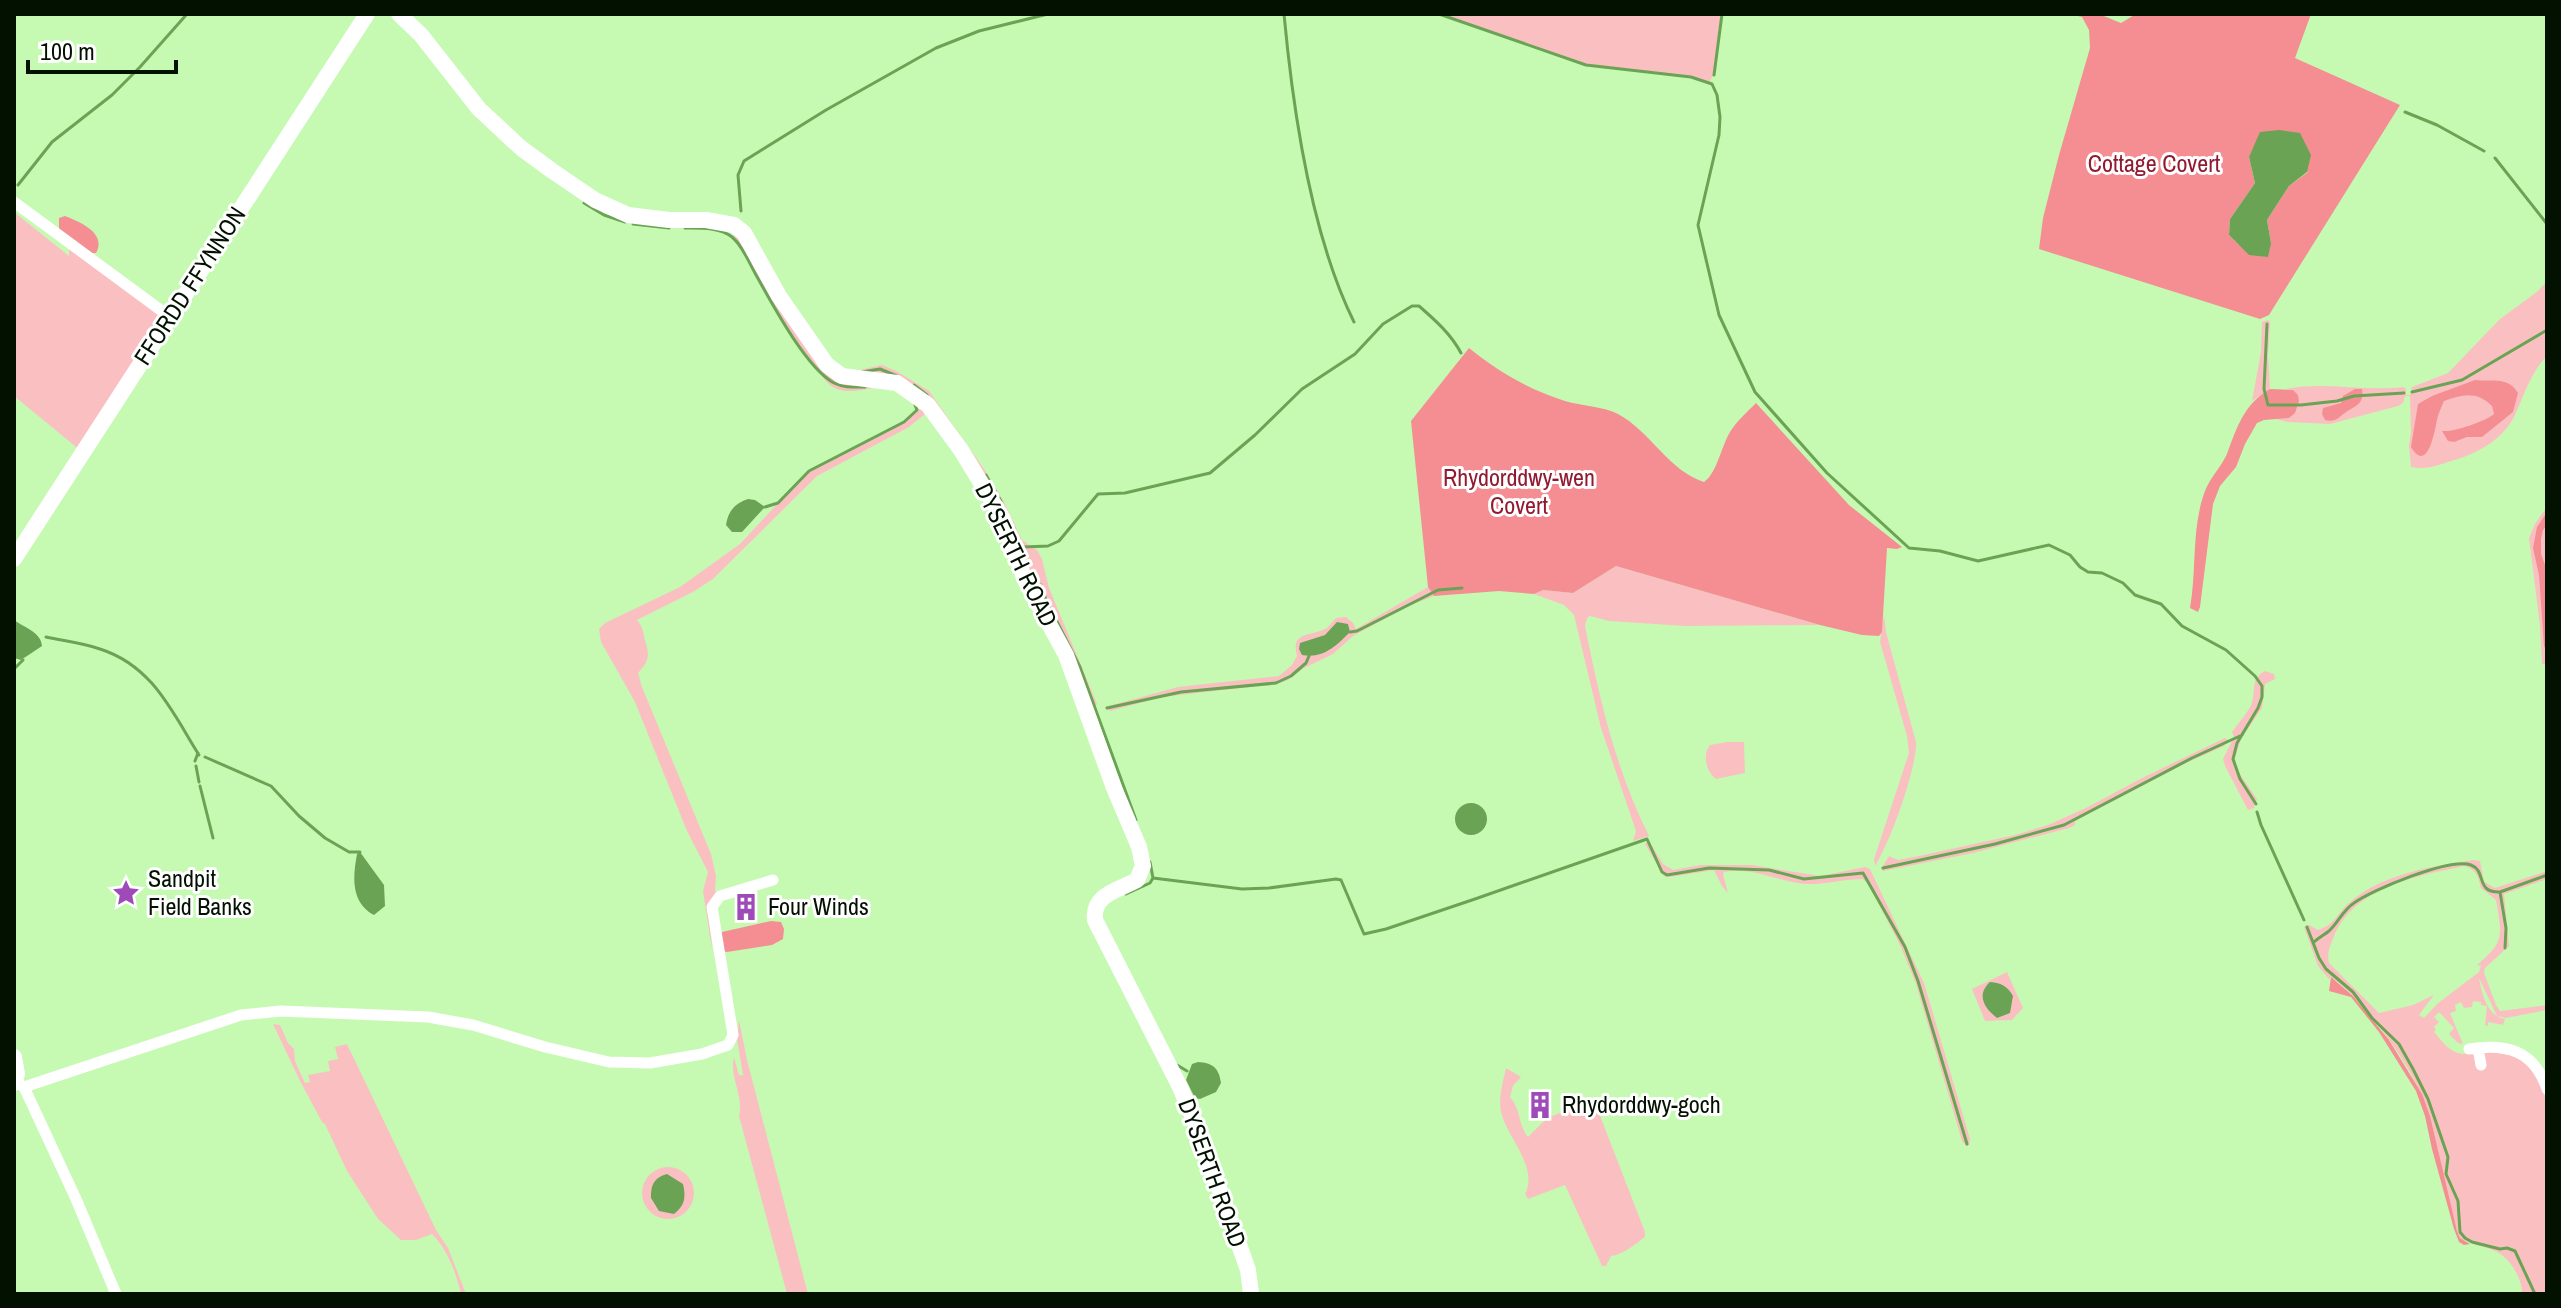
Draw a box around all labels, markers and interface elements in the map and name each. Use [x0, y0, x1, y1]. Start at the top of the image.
scale bar [28, 24, 176, 74]
text: 100 m [40, 35, 95, 67]
park label: Cottage Covert [2088, 147, 2221, 179]
street label: FFORDD FFYNNON [126, 200, 252, 371]
park label: Rhydorddwy-wen Covert [1443, 461, 1595, 521]
street label: DYSERTH ROAD [968, 477, 1065, 632]
place label: Sandpit Field Banks [148, 862, 252, 922]
place icon: Sandpit Field Banks [111, 878, 141, 908]
place label: Four Winds [768, 890, 869, 922]
building icon: Four Winds [731, 892, 761, 922]
place label: Rhydorddwy-goch [1562, 1088, 1721, 1120]
building icon: Rhydorddwy-goch [1525, 1090, 1555, 1120]
street label: DYSERTH ROAD [1171, 1094, 1255, 1251]

